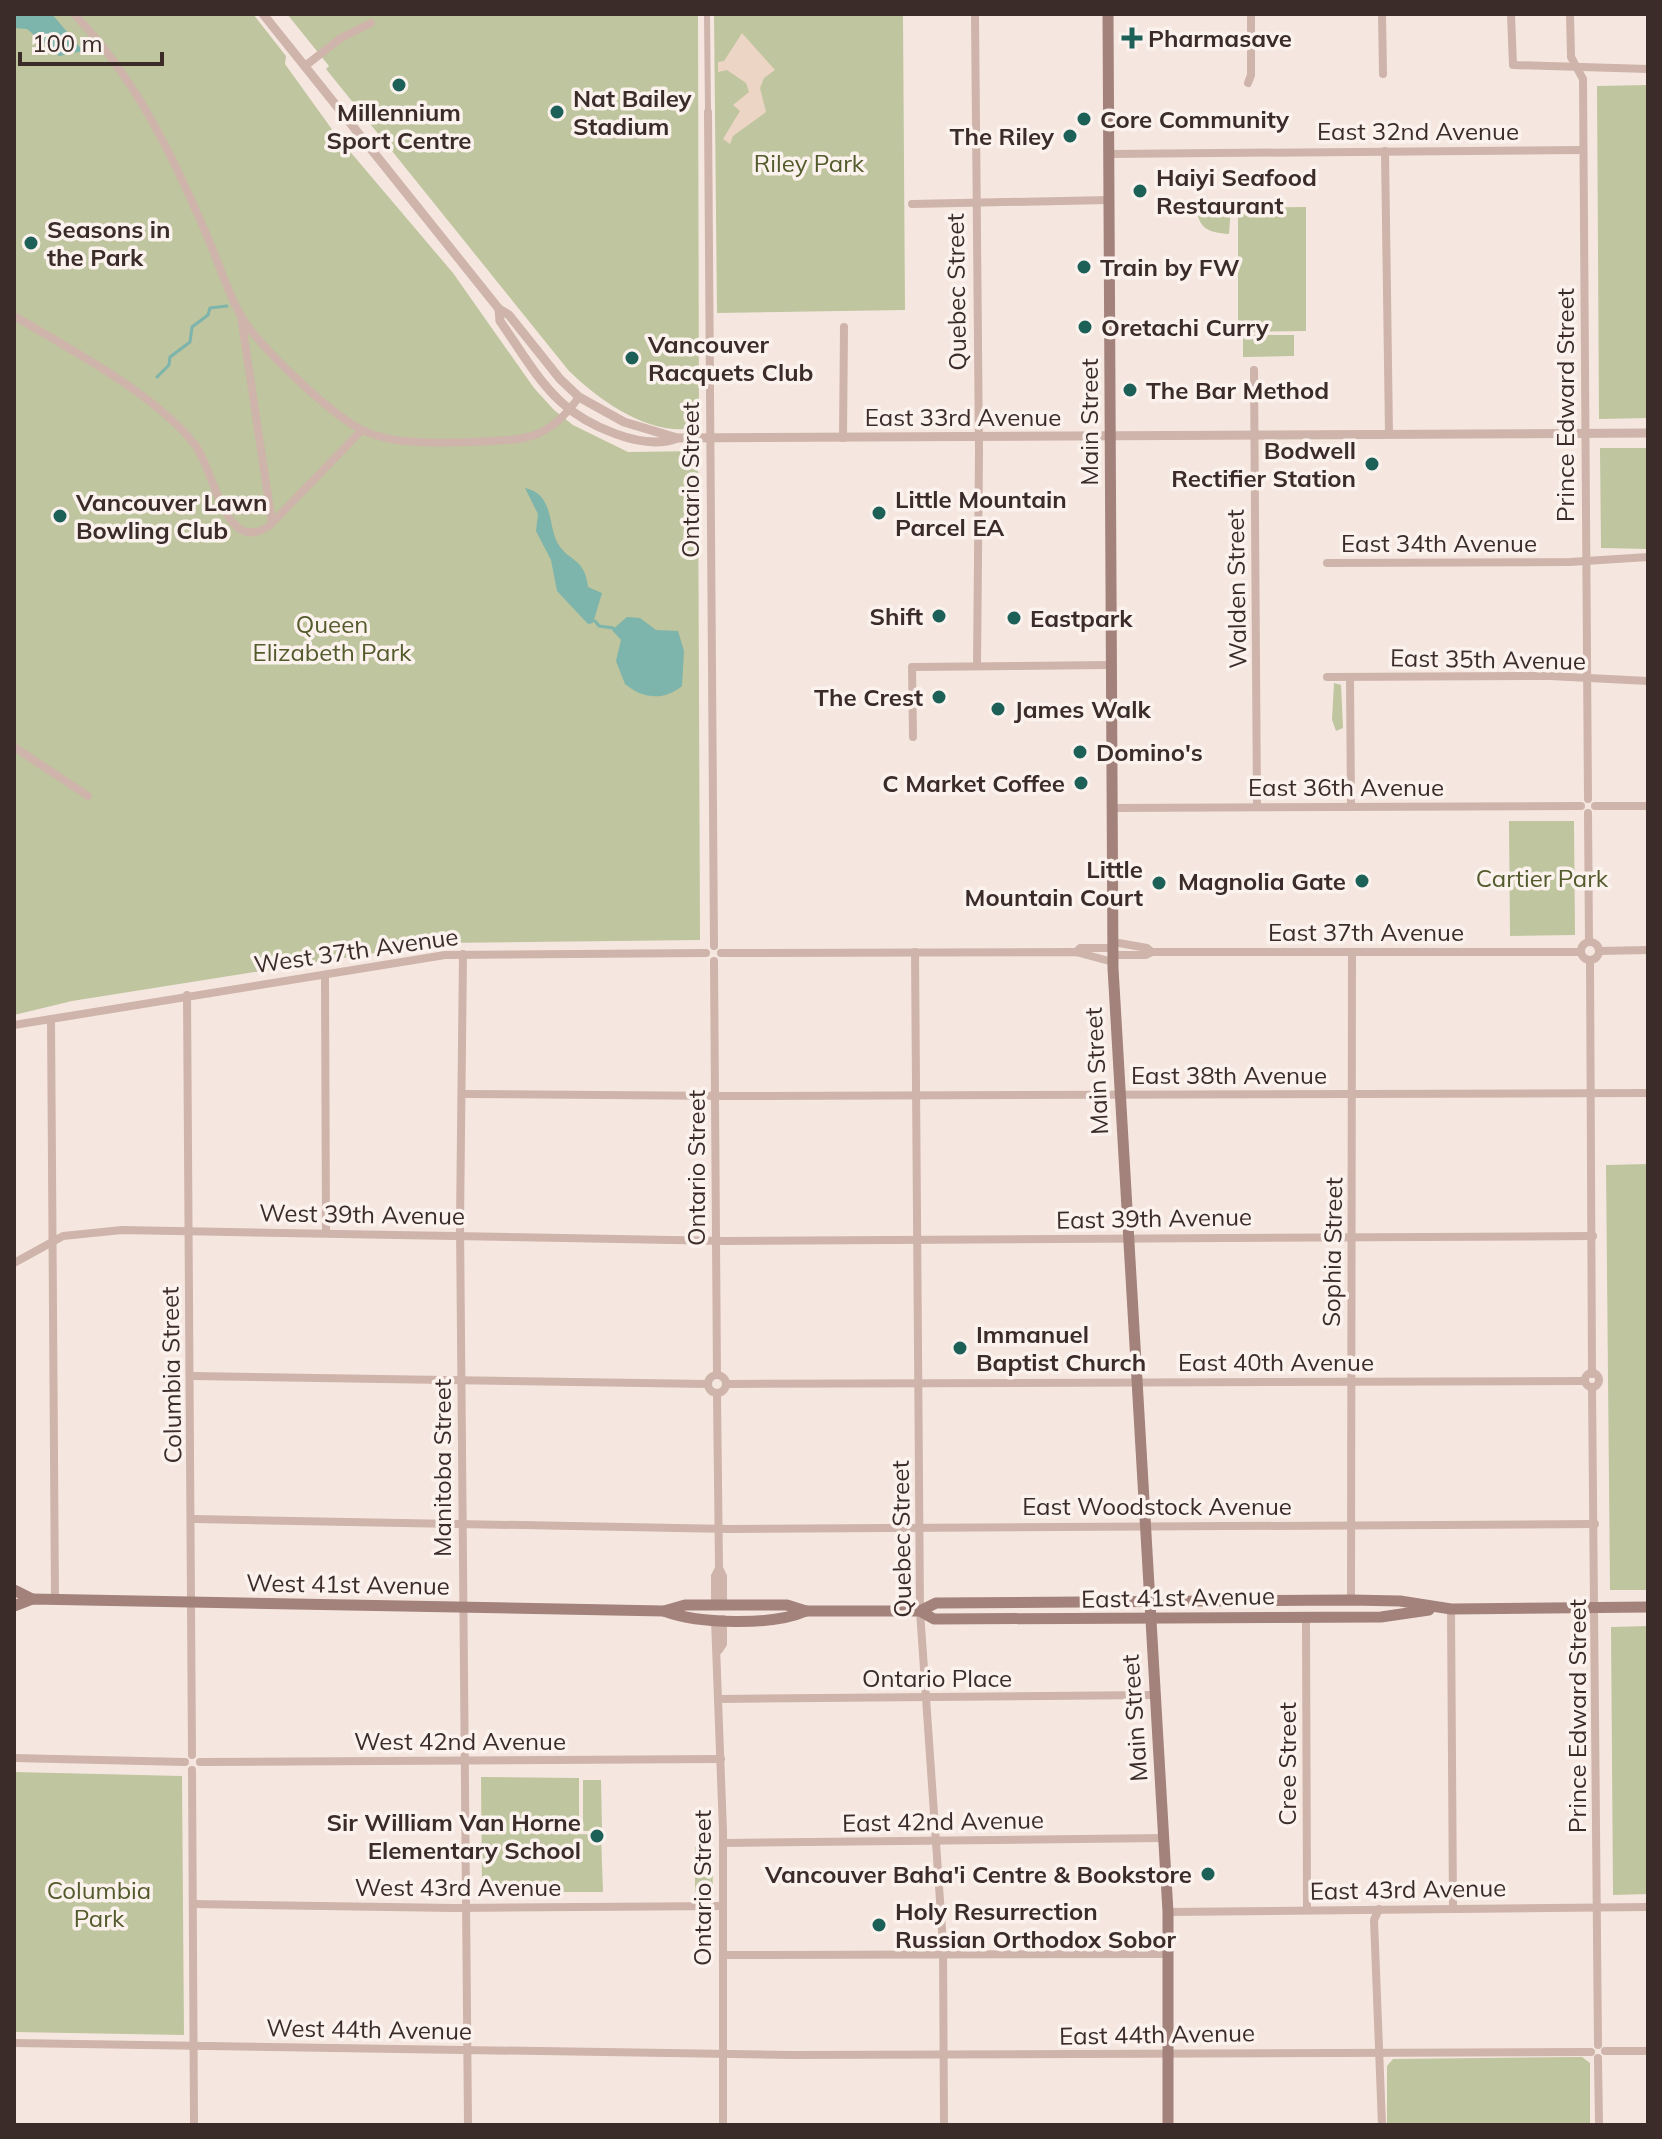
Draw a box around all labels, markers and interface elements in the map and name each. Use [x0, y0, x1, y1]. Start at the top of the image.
scale bar [20, 16, 162, 66]
place label: Pharmasave [1148, 23, 1292, 53]
text: 100 m [32, 28, 103, 58]
marker: Pharmasave [1123, 29, 1141, 47]
marker: Millennium Sport Centre [390, 76, 408, 94]
place label: Nat Bailey Stadium [573, 83, 693, 141]
place label: Millennium Sport Centre [326, 97, 472, 155]
marker: Nat Bailey Stadium [548, 103, 566, 121]
place label: Core Community [1100, 104, 1290, 134]
marker: Core Community [1075, 110, 1093, 128]
street label: East 32nd Avenue [1317, 116, 1519, 146]
place label: The Riley [950, 121, 1055, 151]
marker: The Riley [1061, 127, 1079, 145]
park label: Riley Park [754, 148, 865, 178]
place label: Haiyi Seafood Restaurant [1156, 162, 1317, 220]
marker: Haiyi Seafood Restaurant [1131, 182, 1149, 200]
street label: Quebec Street [940, 213, 972, 371]
place label: Seasons in the Park [47, 214, 171, 272]
marker: Seasons in the Park [22, 234, 40, 252]
place label: Train by FW [1100, 252, 1240, 282]
marker: Train by FW [1075, 258, 1093, 276]
street label: Prince Edward Street [1550, 288, 1580, 522]
place label: Oretachi Curry [1101, 312, 1270, 342]
marker: Oretachi Curry [1076, 318, 1094, 336]
place label: Vancouver Racquets Club [647, 329, 813, 387]
marker: Vancouver Racquets Club [623, 349, 641, 367]
street label: Main Street [1074, 358, 1104, 486]
place label: The Bar Method [1146, 375, 1329, 405]
marker: The Bar Method [1121, 381, 1139, 399]
street label: Ontario Street [675, 402, 705, 558]
street label: East 33rd Avenue [865, 402, 1061, 432]
place label: Bodwell Rectifier Station [1171, 435, 1356, 493]
marker: Bodwell Rectifier Station [1363, 455, 1381, 473]
place label: Little Mountain Parcel EA [895, 484, 1067, 542]
place label: Vancouver Lawn Bowling Club [75, 487, 267, 545]
marker: Little Mountain Parcel EA [870, 504, 888, 522]
marker: Vancouver Lawn Bowling Club [51, 507, 69, 525]
street label: Walden Street [1220, 509, 1252, 669]
street label: East 34th Avenue [1341, 528, 1537, 558]
place label: Shift [870, 601, 923, 631]
place label: Eastpark [1030, 603, 1133, 633]
marker: Shift [930, 607, 948, 625]
park label: Queen Elizabeth Park [253, 609, 412, 667]
marker: Eastpark [1005, 609, 1023, 627]
street label: East 35th Avenue [1390, 642, 1586, 676]
place label: The Crest [814, 682, 923, 712]
marker: The Crest [930, 688, 948, 706]
place label: James Walk [1014, 694, 1152, 724]
marker: James Walk [989, 700, 1007, 718]
place label: Domino's [1096, 737, 1203, 767]
marker: Domino's [1071, 743, 1089, 761]
place label: C Market Coffee [882, 768, 1065, 798]
street label: East 36th Avenue [1248, 772, 1444, 802]
marker: C Market Coffee [1072, 774, 1090, 792]
place label: Little Mountain Court [965, 854, 1143, 912]
park label: Cartier Park [1476, 863, 1609, 893]
place label: Magnolia Gate [1178, 866, 1346, 896]
marker: Magnolia Gate [1353, 872, 1371, 890]
marker: Little Mountain Court [1150, 874, 1168, 892]
street label: East 37th Avenue [1268, 917, 1464, 947]
street label: West 37th Avenue [252, 921, 460, 979]
street label: Main Street [1078, 1007, 1114, 1135]
street label: East 38th Avenue [1131, 1060, 1327, 1090]
street label: Ontario Street [681, 1090, 711, 1246]
street label: Sophia Street [1316, 1177, 1348, 1327]
street label: West 39th Avenue [259, 1197, 465, 1231]
street label: East 39th Avenue [1056, 1201, 1252, 1235]
street label: Columbia Street [154, 1286, 188, 1464]
place label: Immanuel Baptist Church [976, 1319, 1146, 1377]
marker: Immanuel Baptist Church [951, 1339, 969, 1357]
street label: East 40th Avenue [1178, 1347, 1374, 1377]
street label: Manitoba Street [427, 1379, 457, 1557]
street label: Quebec Street [885, 1460, 917, 1618]
street label: East Woodstock Avenue [1022, 1491, 1292, 1521]
street label: West 41st Avenue [246, 1567, 450, 1601]
street label: East 41st Avenue [1081, 1580, 1275, 1614]
street label: Prince Edward Street [1562, 1599, 1592, 1833]
street label: Main Street [1115, 1653, 1153, 1783]
street label: Ontario Place [862, 1663, 1012, 1693]
street label: Cree Street [1272, 1702, 1302, 1826]
street label: West 42nd Avenue [354, 1726, 566, 1756]
street label: East 42nd Avenue [842, 1804, 1044, 1838]
place label: Sir William Van Horne Elementary School [327, 1807, 581, 1865]
street label: Ontario Street [687, 1810, 717, 1966]
marker: Sir William Van Horne Elementary School [588, 1827, 606, 1845]
place label: Vancouver Baha'i Centre & Bookstore [764, 1859, 1192, 1889]
marker: Vancouver Baha'i Centre & Bookstore [1199, 1865, 1217, 1883]
street label: West 43rd Avenue [355, 1872, 561, 1902]
street label: East 43rd Avenue [1310, 1872, 1506, 1906]
park label: Columbia Park [47, 1875, 151, 1933]
place label: Holy Resurrection Russian Orthodox Sobor [895, 1896, 1176, 1954]
marker: Holy Resurrection Russian Orthodox Sobor [870, 1916, 888, 1934]
street label: West 44th Avenue [266, 2012, 472, 2046]
street label: East 44th Avenue [1059, 2017, 1255, 2051]

